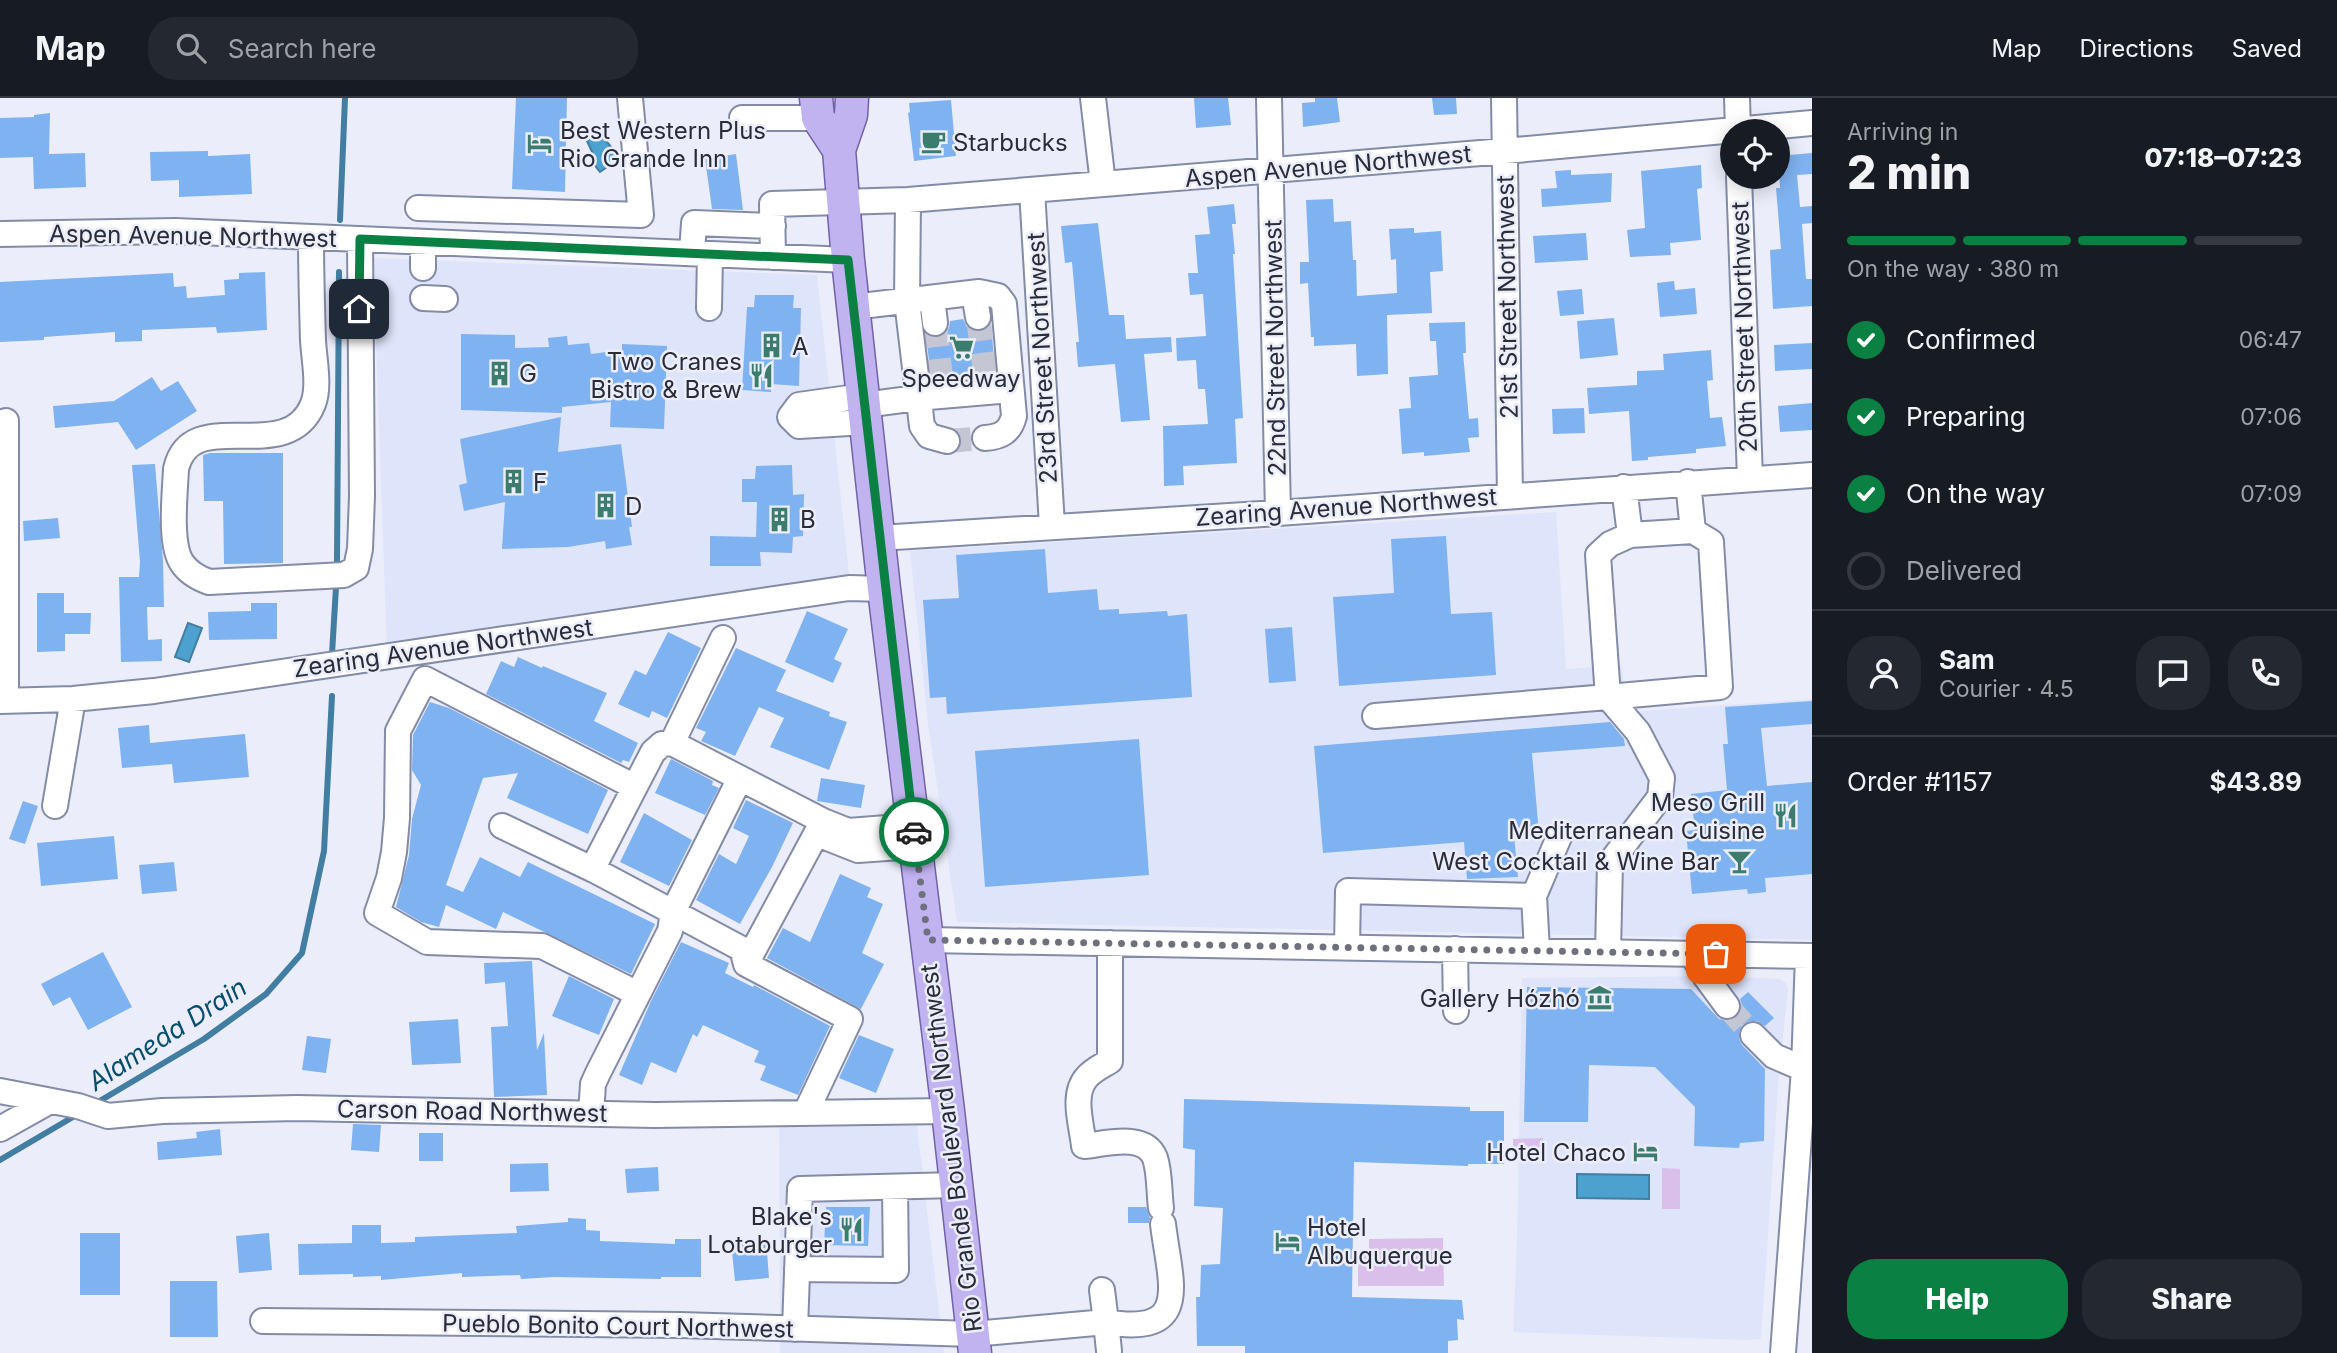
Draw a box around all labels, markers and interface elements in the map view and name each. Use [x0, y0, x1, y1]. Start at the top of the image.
search box [148, 17, 638, 80]
text: Map [35, 28, 106, 68]
icon: search [172, 29, 210, 67]
text: Search here [228, 33, 376, 64]
text: Map [1992, 34, 2041, 63]
text: Directions [2079, 34, 2194, 63]
text: Saved [2232, 34, 2302, 63]
place label: Best Western Plus Rio Grande Inn [560, 116, 766, 173]
text: Arriving in [1847, 118, 1958, 146]
map controls [1720, 119, 1790, 189]
button: locate [1720, 119, 1790, 189]
cafe icon: Starbucks [919, 128, 947, 156]
place label: Starbucks [953, 128, 1068, 157]
hotel icon: Best Western Plus Rio Grande Inn [526, 130, 554, 158]
street label: Aspen Avenue Northwest [1184, 139, 1473, 193]
text: 07:18–07:23 [2144, 142, 2302, 173]
text: 2 min [1847, 144, 1971, 200]
street label: 21st Street Northwest [1490, 175, 1524, 419]
street label: 20th Street Northwest [1725, 201, 1763, 453]
street label: Aspen Avenue Northwest [49, 219, 337, 253]
street label: 22nd Street Northwest [1258, 219, 1292, 477]
street label: 23rd Street Northwest [1021, 231, 1063, 484]
text: On the way · 380 m [1847, 255, 2059, 283]
pin [329, 279, 389, 339]
icon: home [340, 290, 378, 328]
icon: check [1847, 321, 1885, 359]
text: Confirmed [1906, 324, 2036, 355]
text: 06:47 [2239, 326, 2302, 354]
building icon: A [758, 332, 786, 360]
place label: A [792, 332, 809, 361]
supermarket icon: Speedway [947, 333, 975, 361]
place label: Two Cranes Bistro & Brew [590, 347, 742, 404]
building icon: G [485, 359, 513, 387]
place label: G [519, 359, 537, 388]
restaurant icon: Two Cranes Bistro & Brew [748, 361, 776, 389]
place label: Speedway [901, 364, 1021, 393]
icon: check [1847, 398, 1885, 436]
text: Preparing [1906, 401, 2026, 432]
text: 07:06 [2240, 403, 2302, 431]
building icon: F [499, 468, 527, 496]
place label: F [533, 468, 547, 497]
icon: check [1847, 475, 1885, 513]
text: On the way [1906, 478, 2045, 509]
text: 07:09 [2240, 480, 2302, 508]
street label: Zearing Avenue Northwest [1194, 482, 1498, 532]
building icon: D [591, 492, 619, 520]
place label: D [625, 492, 642, 521]
building icon: B [766, 505, 794, 533]
place label: B [800, 505, 816, 534]
text: Delivered [1906, 555, 2022, 586]
street label: Zearing Avenue Northwest [291, 613, 595, 683]
button: person [1847, 636, 1921, 710]
button: chat [2136, 636, 2210, 710]
button: phone [2228, 636, 2302, 710]
text: Sam [1939, 644, 1995, 675]
text: Courier · 4.5 [1939, 675, 2074, 703]
text: Order #1157 [1847, 766, 1993, 797]
text: $43.89 [2209, 766, 2302, 797]
place label: Meso Grill Mediterranean Cuisine [1508, 788, 1765, 845]
courier [879, 797, 949, 867]
restaurant icon: Meso Grill Mediterranean Cuisine [1771, 802, 1799, 830]
icon: car [895, 813, 933, 851]
place label: West Cocktail & Wine Bar [1432, 847, 1719, 876]
bar icon: West Cocktail & Wine Bar [1725, 847, 1753, 875]
pin [1686, 924, 1746, 984]
icon: bag [1697, 935, 1735, 973]
street label: Rio Grande Boulevard Northwest [914, 962, 988, 1334]
water label: Alameda Drain [81, 971, 252, 1097]
place label: Gallery Hózhó [1420, 984, 1580, 1013]
museum icon: Gallery Hózhó [1586, 984, 1614, 1012]
street label: Carson Road Northwest [337, 1094, 608, 1128]
place label: Hotel Chaco [1486, 1138, 1626, 1167]
hotel icon: Hotel Chaco [1632, 1138, 1660, 1166]
place label: Blake's Lotaburger [707, 1202, 832, 1259]
place label: Hotel Albuquerque [1307, 1213, 1453, 1270]
restaurant icon: Blake's Lotaburger [838, 1216, 866, 1244]
hotel icon: Hotel Albuquerque [1273, 1227, 1301, 1255]
button: Help [1847, 1259, 2068, 1339]
button: Share [2082, 1259, 2302, 1339]
street label: Pueblo Bonito Court Northwest [442, 1308, 794, 1344]

